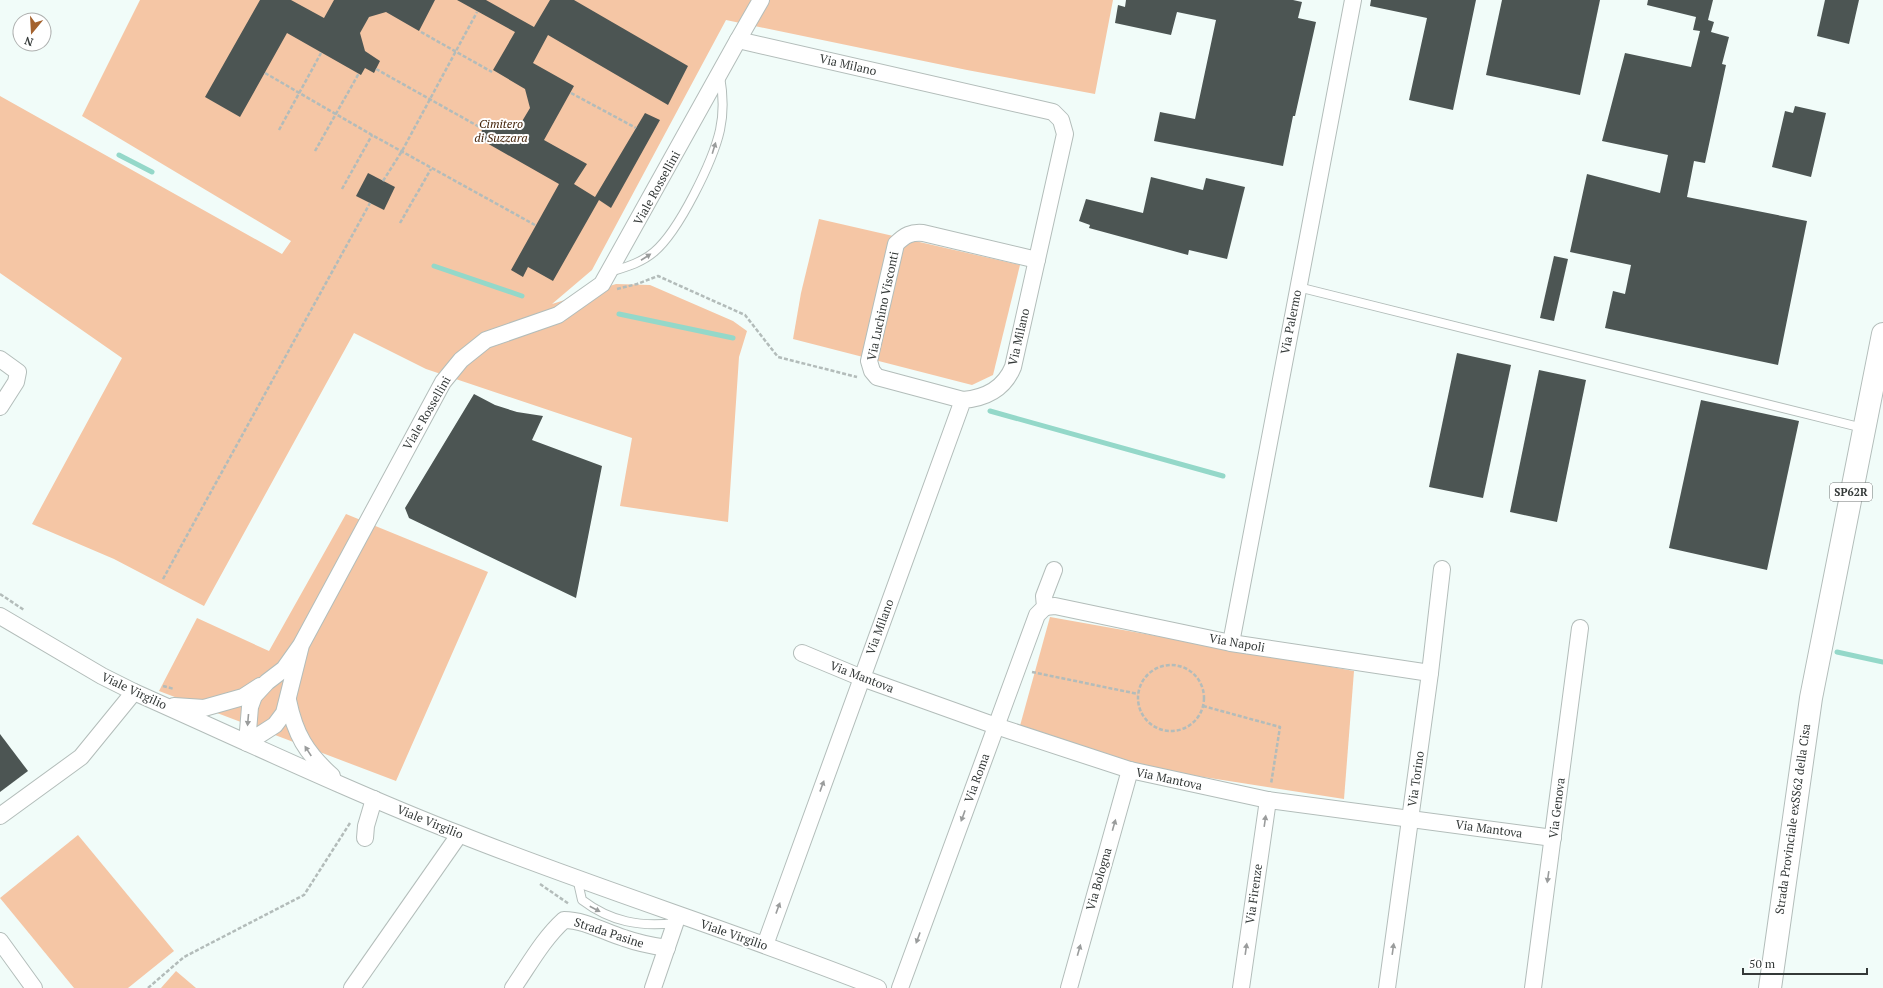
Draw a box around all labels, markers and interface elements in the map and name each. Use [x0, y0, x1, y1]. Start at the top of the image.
north arrow [12, 12, 52, 52]
text: N [22, 33, 35, 49]
street label: Via Milano [818, 51, 879, 78]
park label: Cimitero di Suzzara [474, 116, 528, 145]
one-way arrow [711, 142, 717, 154]
street label: Viale Rossellini [630, 148, 683, 227]
street label: Via Luchino Visconti [864, 250, 901, 362]
one-way arrow [641, 253, 651, 261]
street label: Via Palermo [1277, 288, 1304, 355]
street label: Via Milano [1005, 306, 1032, 367]
street label: Viale Rossellini [399, 373, 454, 452]
road number: SP62R [1830, 483, 1872, 501]
street label: Via Milano [863, 597, 897, 657]
street label: Via Napoli [1208, 630, 1266, 655]
street label: Via Mantova [828, 657, 896, 696]
street label: Viale Virgilio [99, 669, 170, 712]
one-way arrow [245, 714, 252, 726]
street label: Strada Provinciale exSS62 della Cisa [1772, 723, 1813, 915]
one-way arrow [304, 745, 312, 756]
street label: Via Torino [1404, 750, 1427, 808]
street label: Via Roma [961, 751, 992, 804]
street label: Via Mantova [1135, 764, 1204, 793]
street label: Via Genova [1545, 777, 1568, 839]
one-way arrow [820, 780, 826, 792]
street label: Viale Virgilio [395, 801, 466, 842]
one-way arrow [960, 810, 966, 822]
one-way arrow [1262, 815, 1268, 827]
street label: Via Mantova [1455, 816, 1523, 841]
one-way arrow [1111, 819, 1117, 831]
street label: Via Bologna [1082, 846, 1115, 912]
street label: Via Firenze [1242, 863, 1265, 925]
one-way arrow [1545, 871, 1551, 883]
one-way arrow [776, 902, 782, 914]
one-way arrow [590, 906, 601, 913]
street label: Strada Pasine [572, 914, 646, 951]
street label: Viale Virgilio [698, 916, 770, 953]
one-way arrow [915, 932, 921, 944]
one-way arrow [1243, 943, 1249, 955]
one-way arrow [1390, 943, 1396, 955]
one-way arrow [1076, 944, 1082, 956]
scale bar [1743, 950, 1867, 976]
text: 50 m [1749, 956, 1776, 971]

